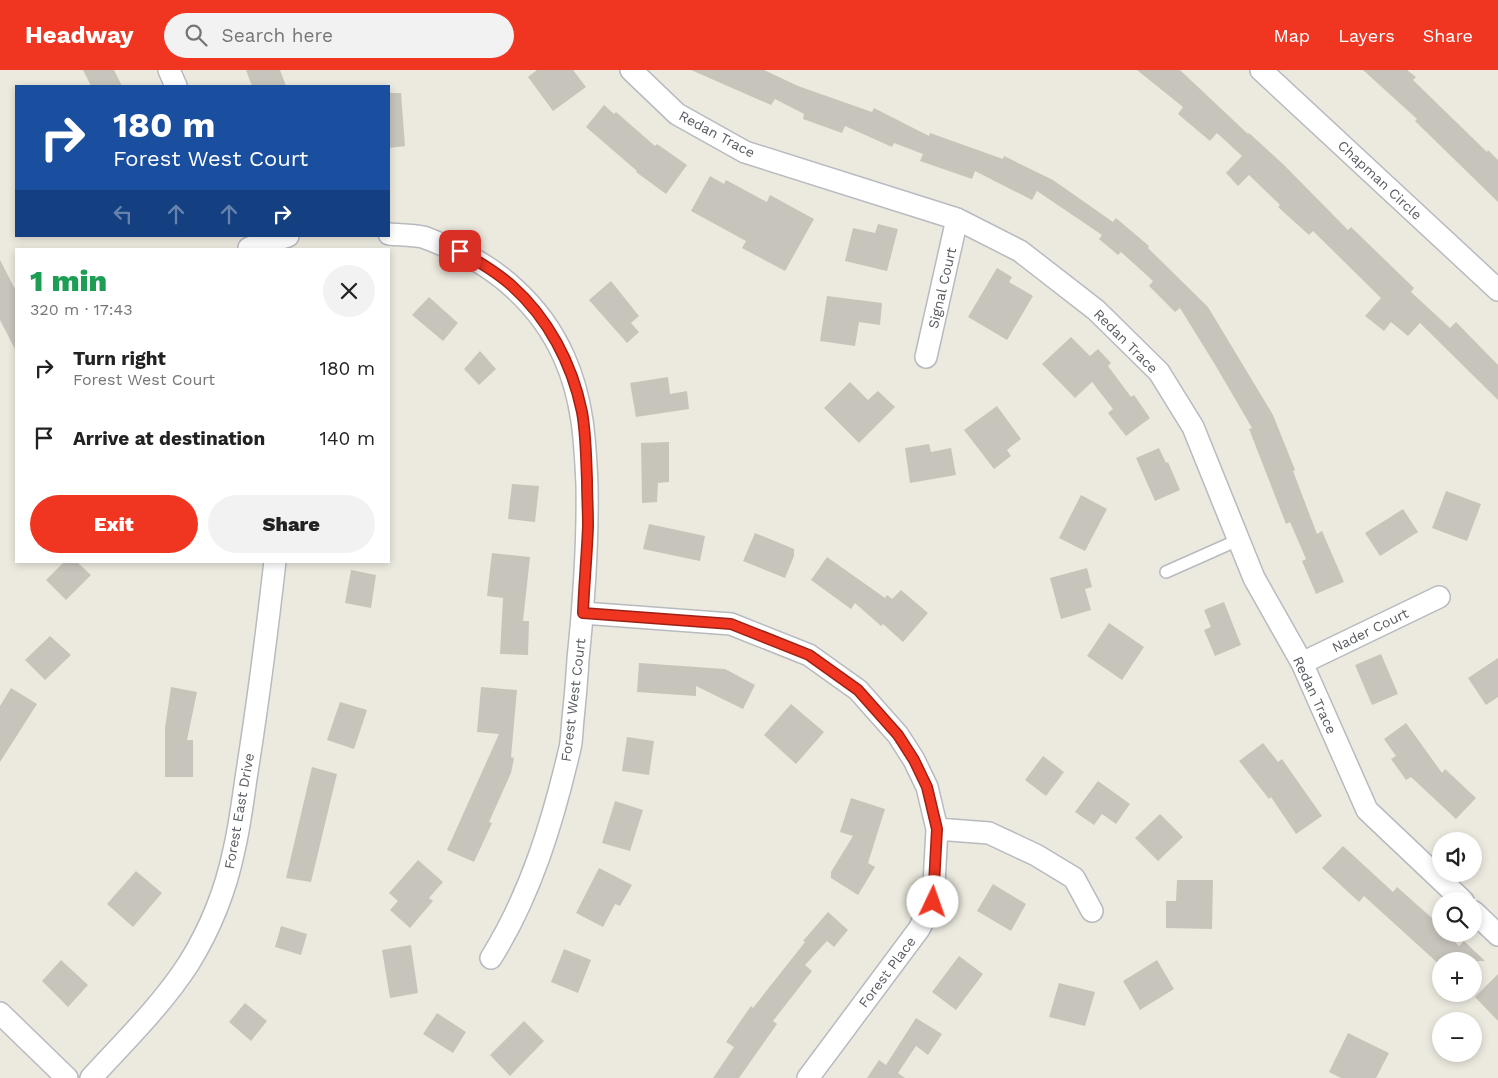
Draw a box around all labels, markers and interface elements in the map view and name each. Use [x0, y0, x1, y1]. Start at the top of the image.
search box [164, 13, 514, 58]
text: Headway [25, 21, 134, 49]
icon: search [182, 21, 210, 49]
text: Search here [222, 24, 333, 47]
text: Map [1273, 25, 1310, 46]
text: Layers [1338, 25, 1395, 46]
text: Share [1423, 25, 1473, 46]
text: 180 m [113, 104, 216, 146]
icon: right [30, 105, 95, 170]
street label: Redan Trace [676, 107, 758, 161]
street label: Chapman Circle [1335, 137, 1425, 223]
text: Forest West Court [113, 146, 308, 171]
icon: left [109, 200, 137, 228]
icon: ahead [162, 200, 190, 228]
icon: ahead [215, 200, 243, 228]
icon: right [268, 200, 296, 228]
pin [439, 230, 481, 272]
icon: arrive [446, 237, 474, 265]
street label: Signal Court [925, 246, 959, 330]
text: 1 min [30, 263, 107, 298]
button: close [323, 265, 375, 317]
text: 320 m · 17:43 [30, 300, 133, 319]
street label: Redan Trace [1091, 306, 1161, 376]
text: Turn right [73, 347, 166, 370]
icon: right [30, 354, 58, 382]
text: 180 m [319, 357, 375, 380]
text: Forest West Court [73, 370, 215, 389]
icon: arrive [30, 424, 58, 452]
text: Arrive at destination [73, 427, 265, 450]
text: 140 m [320, 427, 375, 450]
button: Exit [30, 495, 198, 553]
button: Share [208, 495, 375, 553]
street label: Nader Court [1329, 605, 1411, 655]
street label: Forest West Court [557, 637, 589, 763]
street label: Redan Trace [1290, 654, 1340, 736]
street label: Forest East Drive [221, 752, 257, 870]
map controls [1432, 832, 1482, 1062]
button: sound [1432, 832, 1482, 882]
position arrow [906, 875, 958, 927]
button: search [1432, 892, 1482, 942]
street label: Forest Place [855, 933, 919, 1011]
button: + [1432, 952, 1482, 1002]
button: − [1432, 1012, 1482, 1062]

